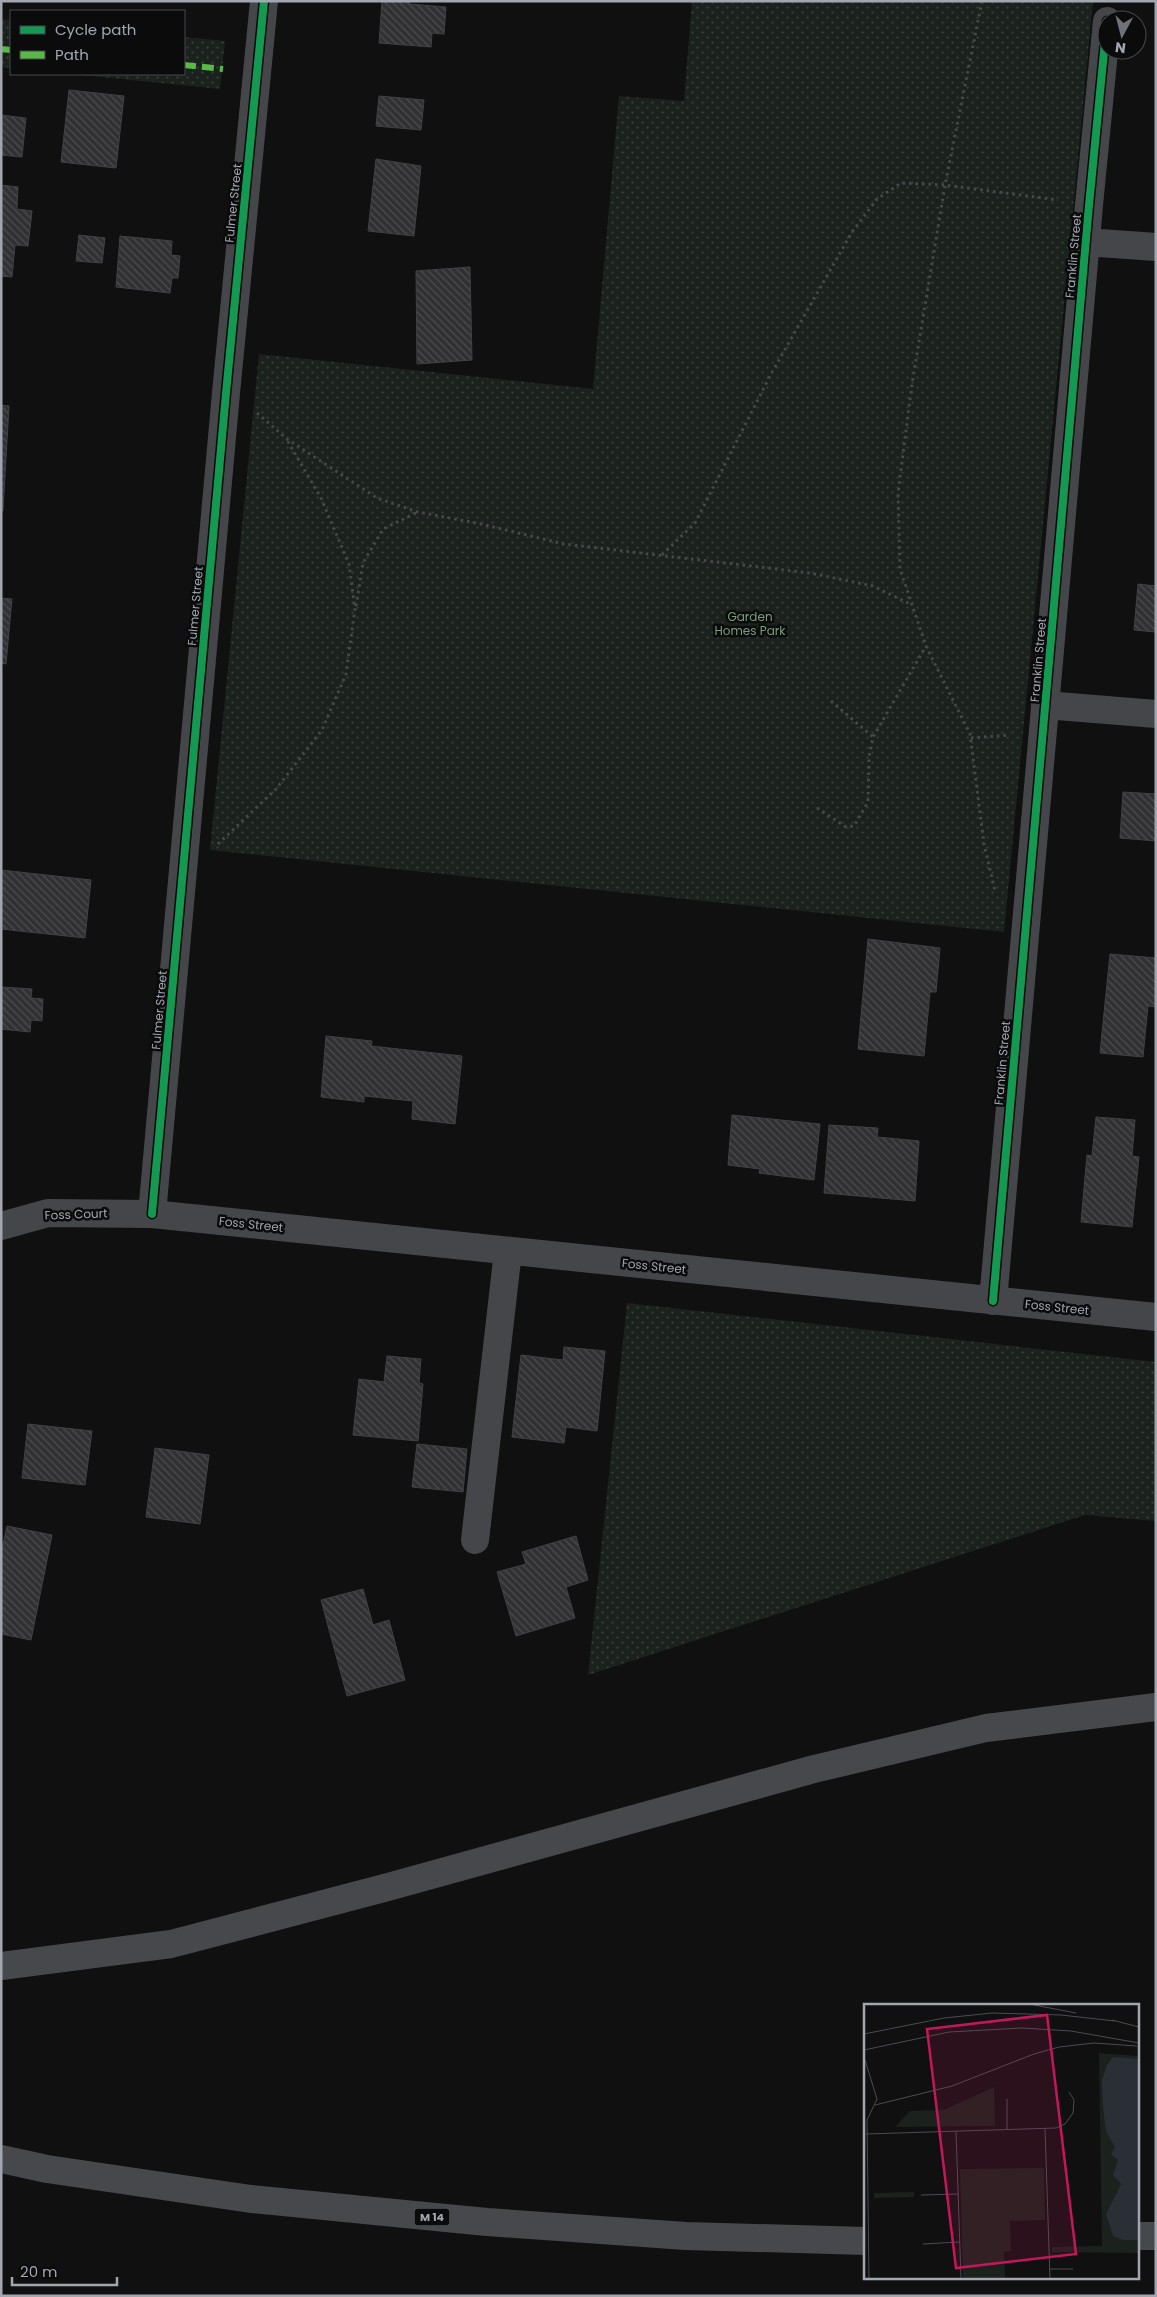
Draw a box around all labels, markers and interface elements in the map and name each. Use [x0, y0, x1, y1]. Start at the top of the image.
legend [10, 10, 185, 75]
north arrow [1097, 10, 1147, 60]
text: Cycle path [55, 19, 136, 40]
text: N [1114, 37, 1127, 58]
text: Path [55, 44, 89, 65]
street label: Fulmer Street [220, 163, 246, 243]
street label: Franklin Street [1061, 213, 1085, 299]
street label: Fulmer Street [183, 566, 207, 646]
park label: Garden Homes Park [715, 608, 786, 639]
street label: Franklin Street [1026, 617, 1050, 703]
street label: Fulmer Street [147, 970, 171, 1050]
street label: Franklin Street [990, 1020, 1014, 1106]
street label: Foss Court [44, 1204, 108, 1224]
street label: Foss Street [218, 1212, 284, 1236]
street label: Foss Street [621, 1254, 687, 1278]
street label: Foss Street [1024, 1295, 1090, 1319]
inset map [864, 2004, 1140, 2280]
road number: M 14 [414, 2208, 450, 2226]
scale bar [12, 2254, 118, 2286]
text: 20 m [20, 2261, 58, 2282]

